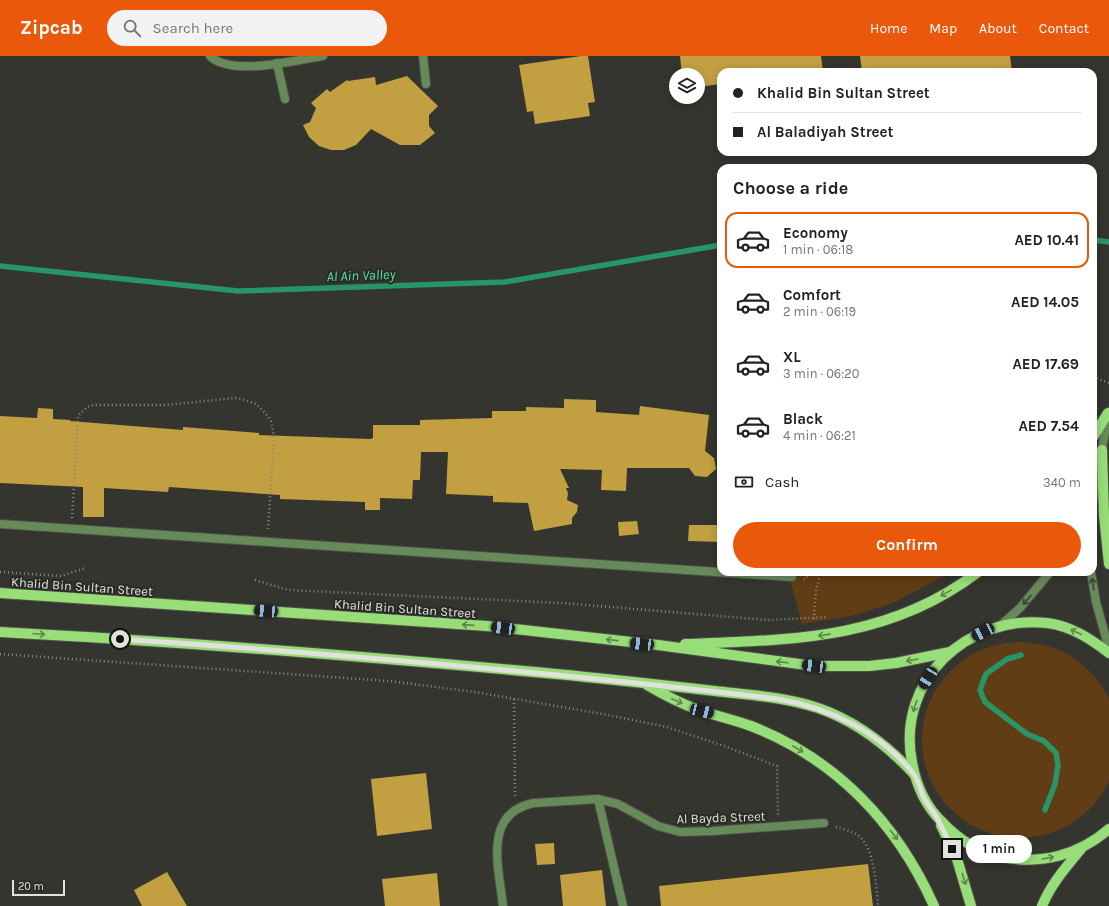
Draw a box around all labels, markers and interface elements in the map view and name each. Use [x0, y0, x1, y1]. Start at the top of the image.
search box [107, 10, 387, 46]
text: Zipcab [20, 17, 83, 39]
icon: search [121, 17, 143, 39]
text: Search here [153, 19, 233, 37]
text: Home [870, 20, 907, 37]
text: Map [929, 20, 957, 37]
text: About [979, 20, 1017, 37]
text: Contact [1039, 20, 1089, 37]
map controls [669, 68, 705, 104]
button: layers [669, 68, 705, 104]
text: Khalid Bin Sultan Street [757, 84, 930, 102]
text: Al Baladiyah Street [757, 123, 893, 141]
text: Choose a ride [733, 177, 848, 199]
icon: car [735, 222, 771, 258]
text: Economy [783, 224, 848, 242]
text: AED 10.41 [1014, 231, 1079, 249]
text: 1 min · 06:18 [783, 242, 853, 257]
water label: Al Ain Valley [326, 266, 397, 285]
icon: car [735, 284, 771, 320]
text: Comfort [783, 286, 841, 304]
text: AED 14.05 [1011, 293, 1079, 311]
text: 2 min · 06:19 [783, 304, 856, 319]
icon: car [735, 346, 771, 382]
text: XL [783, 348, 801, 366]
text: AED 17.69 [1012, 355, 1079, 373]
text: 3 min · 06:20 [783, 366, 860, 381]
icon: car [735, 408, 771, 444]
text: Black [783, 410, 823, 428]
text: AED 7.54 [1018, 417, 1079, 435]
text: 4 min · 06:21 [783, 428, 856, 443]
icon: cash [733, 471, 755, 493]
text: Cash [765, 473, 799, 491]
text: 340 m [1043, 475, 1081, 490]
button: Confirm [733, 522, 1081, 568]
street label: Khalid Bin Sultan Street [11, 574, 153, 599]
one-way arrow [1089, 578, 1097, 591]
one-way arrow [940, 590, 952, 598]
one-way arrow [1023, 595, 1032, 605]
street label: Khalid Bin Sultan Street [334, 596, 476, 621]
car [254, 604, 278, 618]
car [490, 621, 516, 635]
car [970, 621, 996, 643]
one-way arrow [462, 622, 475, 629]
one-way arrow [1070, 628, 1082, 635]
one-way arrow [32, 630, 45, 638]
route start [111, 630, 129, 648]
one-way arrow [817, 631, 830, 639]
one-way arrow [606, 636, 619, 644]
car [629, 637, 655, 651]
one-way arrow [905, 657, 918, 665]
one-way arrow [776, 658, 789, 666]
car [801, 659, 827, 673]
car [917, 665, 939, 691]
one-way arrow [671, 698, 683, 705]
one-way arrow [911, 700, 918, 713]
car [689, 702, 715, 720]
one-way arrow [792, 746, 804, 754]
street label: Al Bayda Street [676, 808, 766, 827]
one-way arrow [890, 830, 898, 841]
callout: 1 min [966, 835, 1032, 863]
route end [943, 840, 961, 858]
text: 1 min [983, 841, 1015, 856]
one-way arrow [1041, 854, 1054, 862]
one-way arrow [960, 873, 968, 885]
scale bar [12, 878, 65, 897]
text: 20 m [18, 880, 44, 893]

